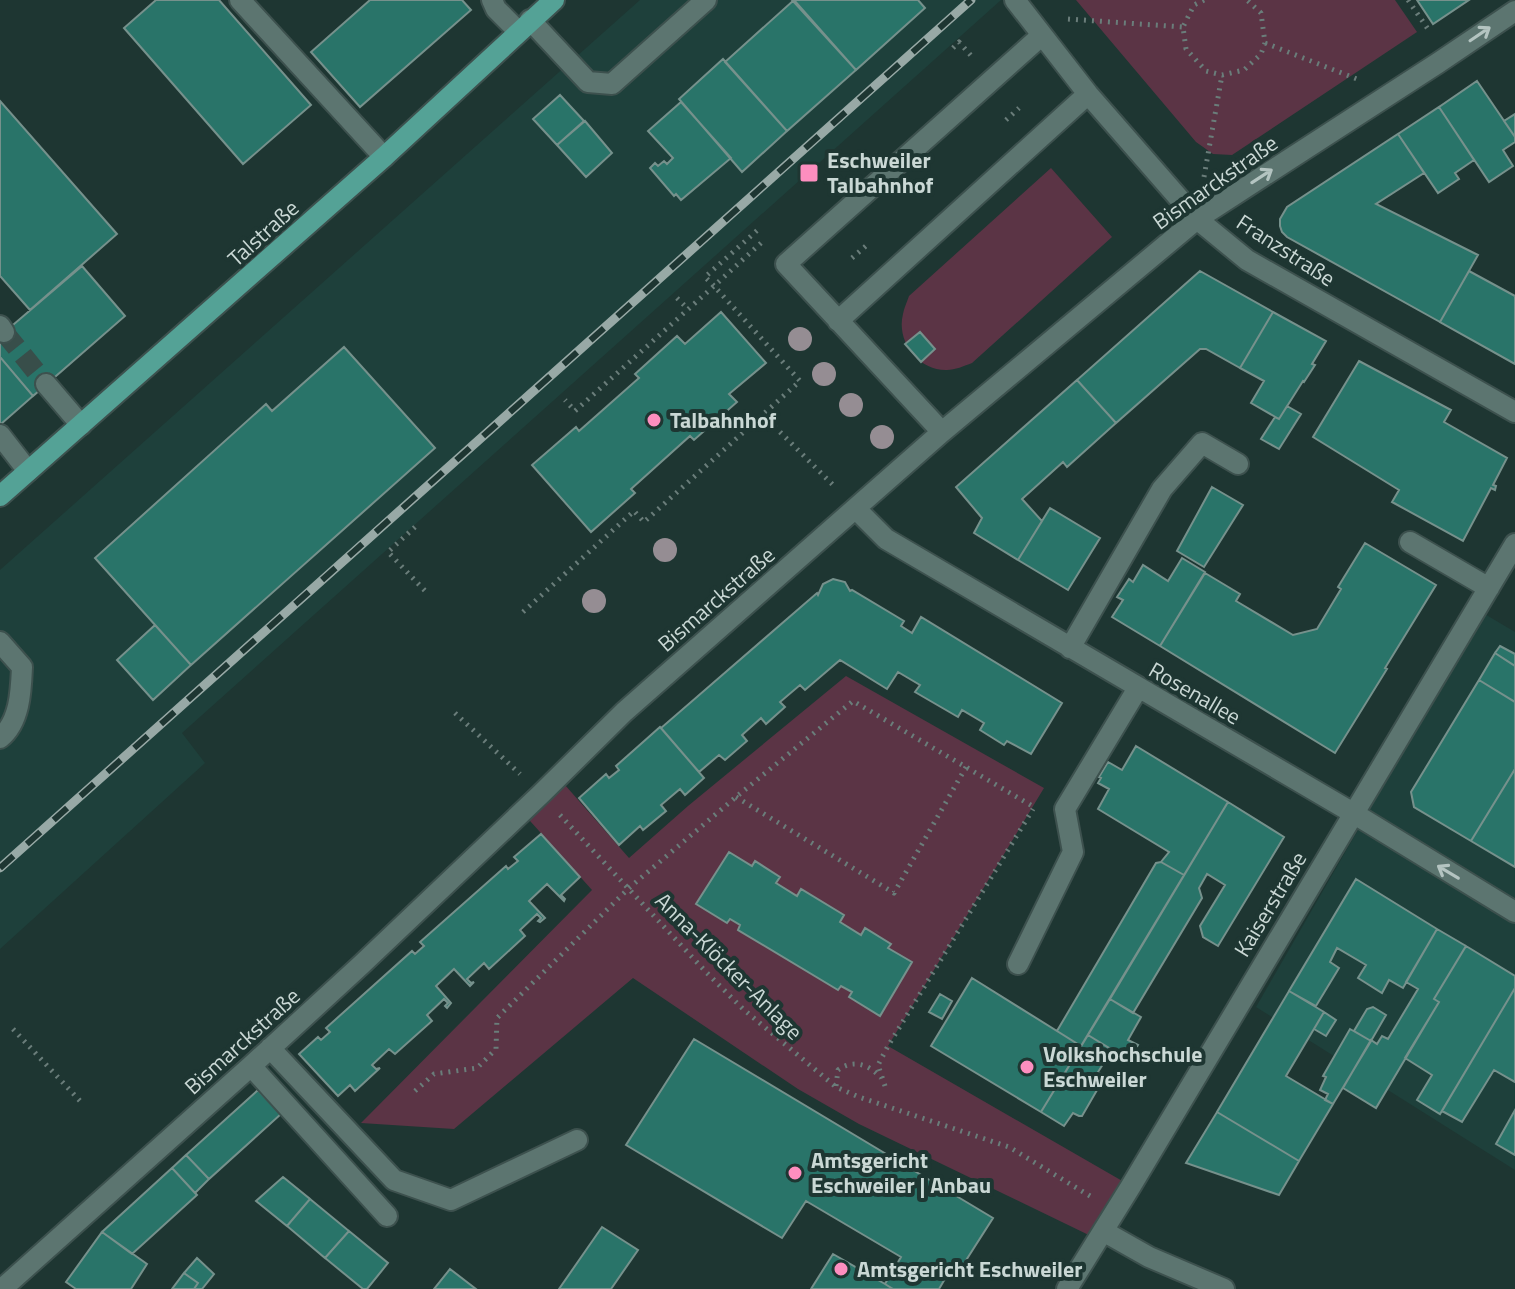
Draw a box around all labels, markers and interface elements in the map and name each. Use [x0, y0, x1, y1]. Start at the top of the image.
one-way arrow [1469, 26, 1491, 42]
street label: Bismarckstraße [1146, 126, 1284, 238]
place label: Eschweiler Talbahnhof [827, 143, 934, 202]
marker: Eschweiler Talbahnhof [798, 162, 820, 184]
one-way arrow [1251, 168, 1273, 185]
street label: Talstraße [220, 192, 306, 274]
street label: Franzstraße [1230, 205, 1342, 295]
place label: Talbahnhof [670, 403, 777, 437]
marker: Talbahnhof [645, 411, 663, 429]
street label: Bismarckstraße [650, 538, 782, 660]
street label: Rosenallee [1143, 653, 1247, 733]
street label: Kaiserstraße [1225, 845, 1315, 963]
one-way arrow [1438, 863, 1460, 880]
street label: Anna-Klöcker-Anlage [647, 884, 811, 1048]
street label: Bismarckstraße [176, 980, 308, 1102]
place label: Volkshochschule Eschweiler [1043, 1037, 1203, 1096]
marker: Volkshochschule Eschweiler [1018, 1058, 1036, 1076]
place label: Amtsgericht Eschweiler | Anbau [811, 1143, 991, 1202]
marker: Amtsgericht Eschweiler | Anbau [786, 1164, 804, 1182]
place label: Amtsgericht Eschweiler [857, 1252, 1082, 1286]
marker: Amtsgericht Eschweiler [832, 1260, 850, 1278]

